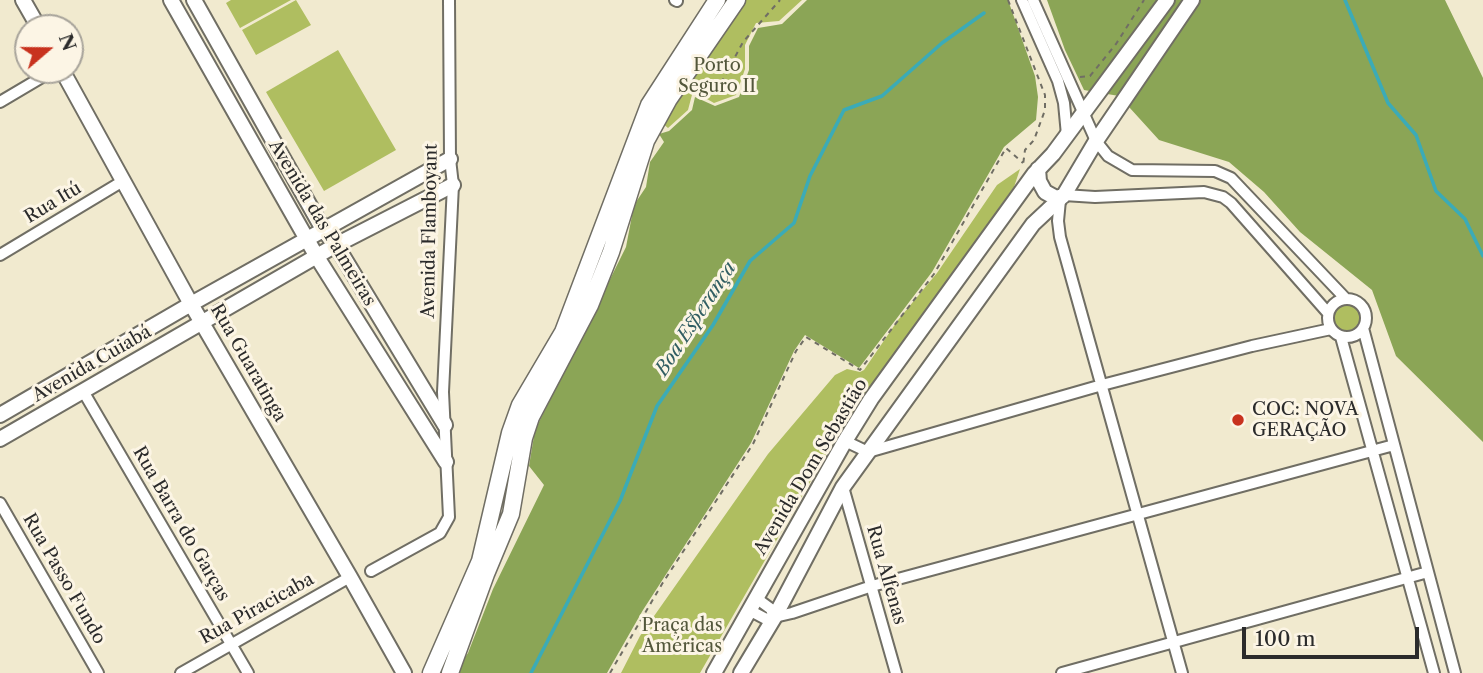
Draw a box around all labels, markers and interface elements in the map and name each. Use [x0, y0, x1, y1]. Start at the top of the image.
north arrow [14, 14, 84, 84]
text: N [54, 31, 81, 54]
park label: Porto Seguro II [678, 55, 756, 98]
street label: Avenida das Palmeiras [264, 136, 380, 310]
street label: Avenida Flamboyant [418, 143, 442, 319]
street label: Rua Itú [21, 178, 85, 228]
water label: Boa Esperança [651, 258, 741, 380]
street label: Rua Guaratinga [205, 300, 291, 426]
street label: Avenida Cuiabá [29, 321, 155, 407]
street label: Avenida Dom Sebastião [750, 375, 872, 559]
place label: COC: NOVA GERAÇÃO [1252, 399, 1359, 442]
marker: COC: NOVA GERAÇÃO [1230, 412, 1246, 428]
street label: Rua Barra do Garças [128, 443, 234, 605]
street label: Rua Passo Fundo [18, 510, 110, 648]
street label: Rua Alfenas [862, 523, 910, 627]
street label: Rua Piracicaba [196, 569, 318, 649]
scale bar [1245, 614, 1422, 658]
park label: Praça das Américas [641, 615, 723, 658]
text: 100 m [1255, 626, 1316, 651]

